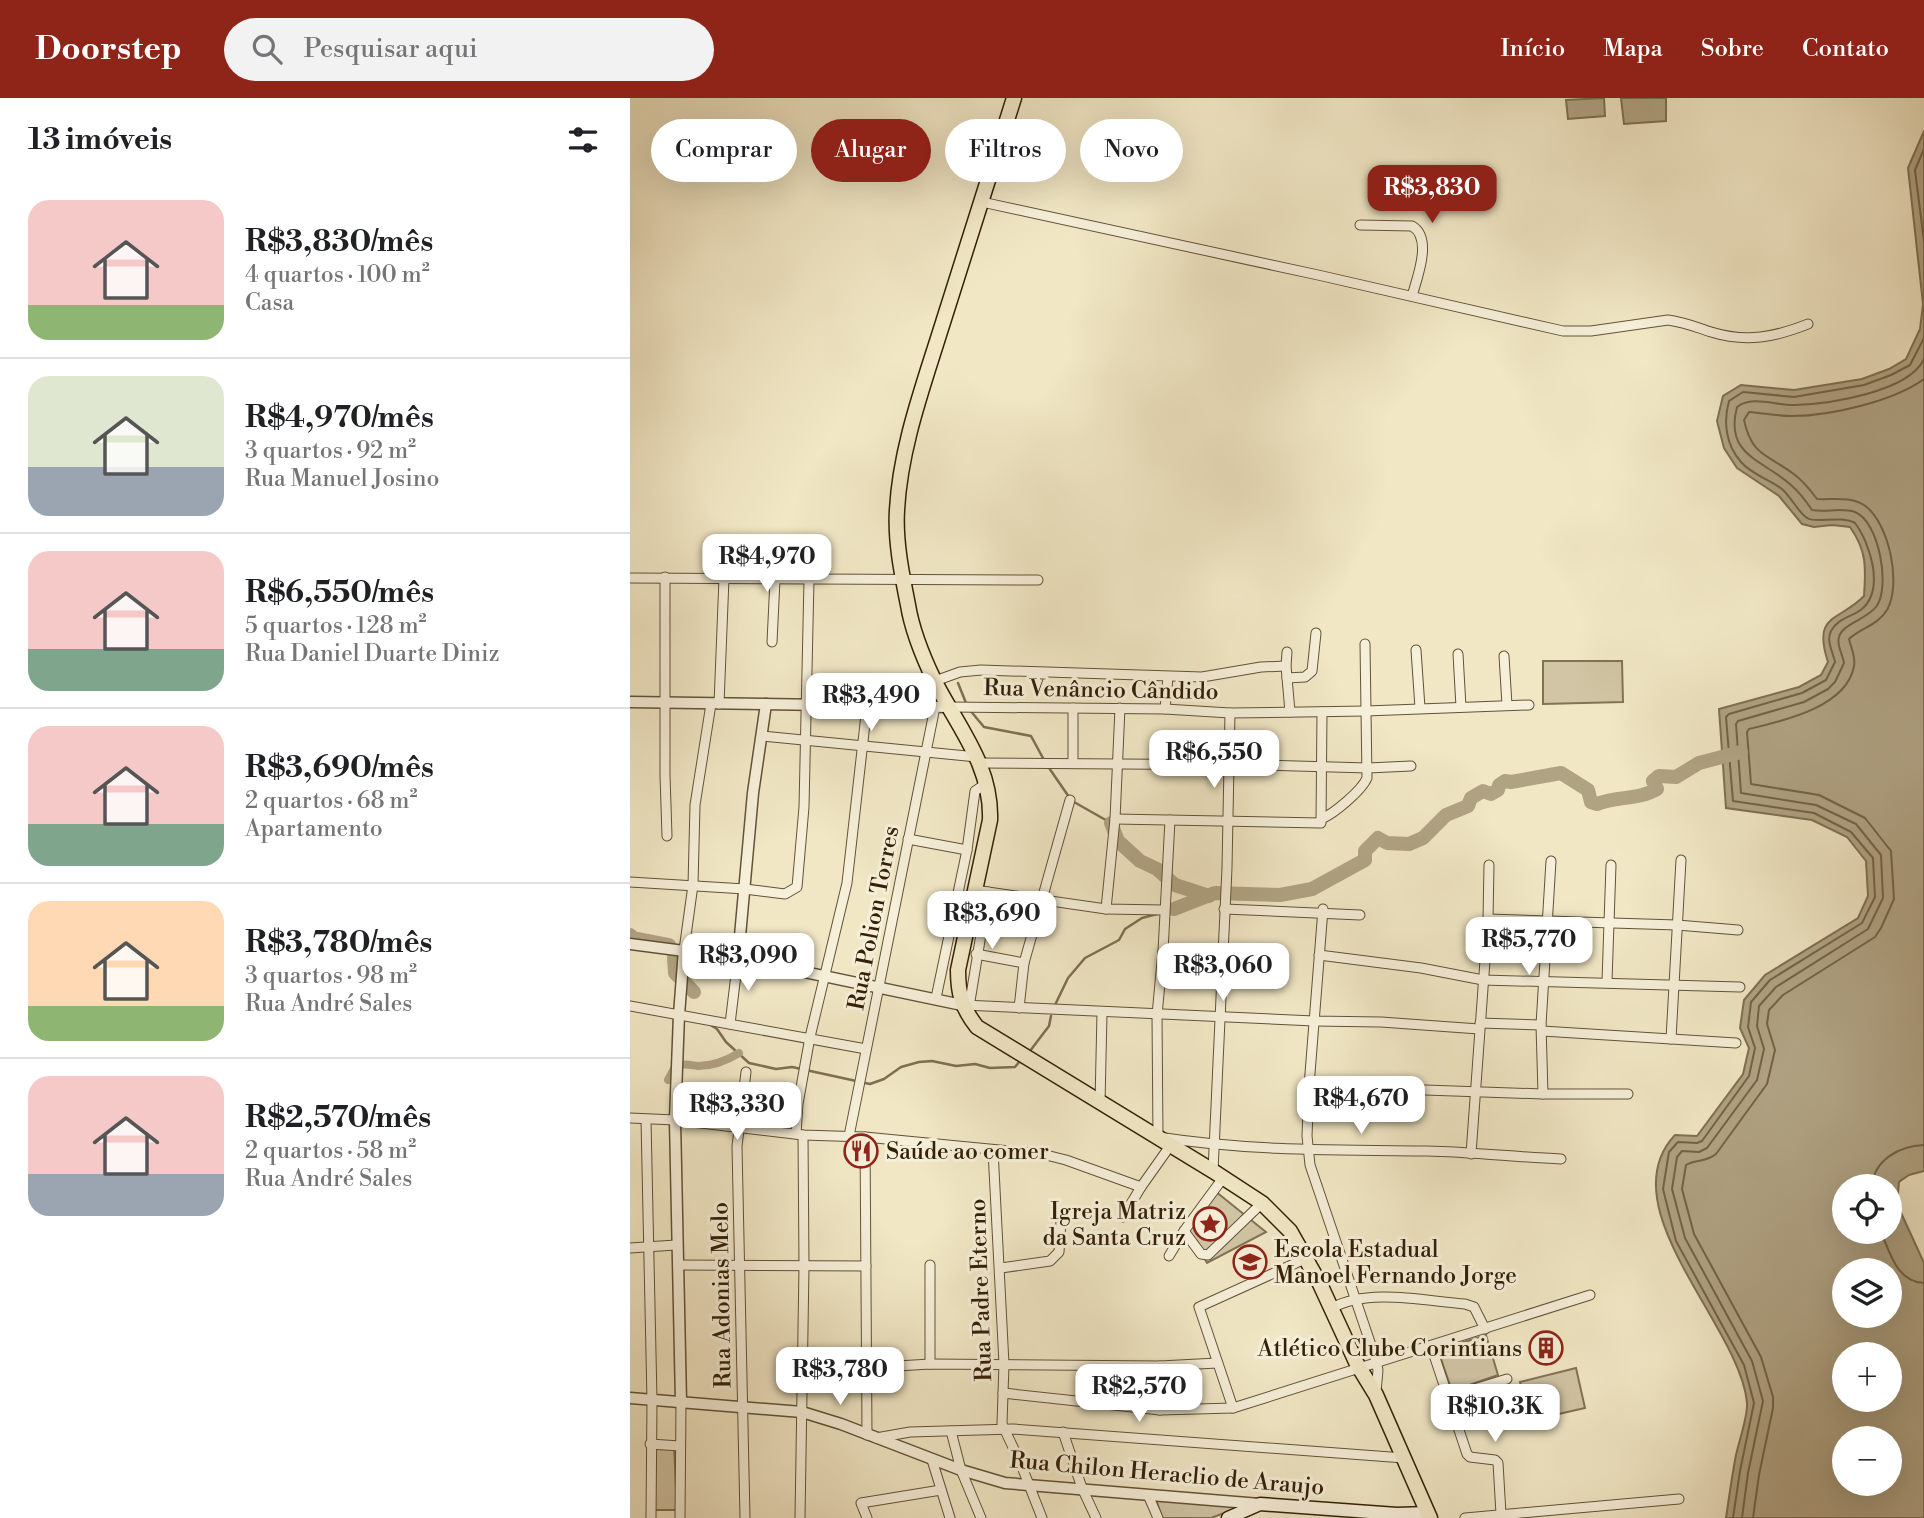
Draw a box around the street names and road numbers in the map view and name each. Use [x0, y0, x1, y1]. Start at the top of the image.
street label: Rua Venâncio Cândido [983, 674, 1219, 706]
street label: Rua Polion Torres [842, 824, 906, 1013]
street label: Rua Padre Eterno [964, 1198, 998, 1382]
street label: Rua Adonias Melo [706, 1202, 738, 1388]
street label: Rua Chilon Heraclio de Araujo [1008, 1446, 1326, 1502]

